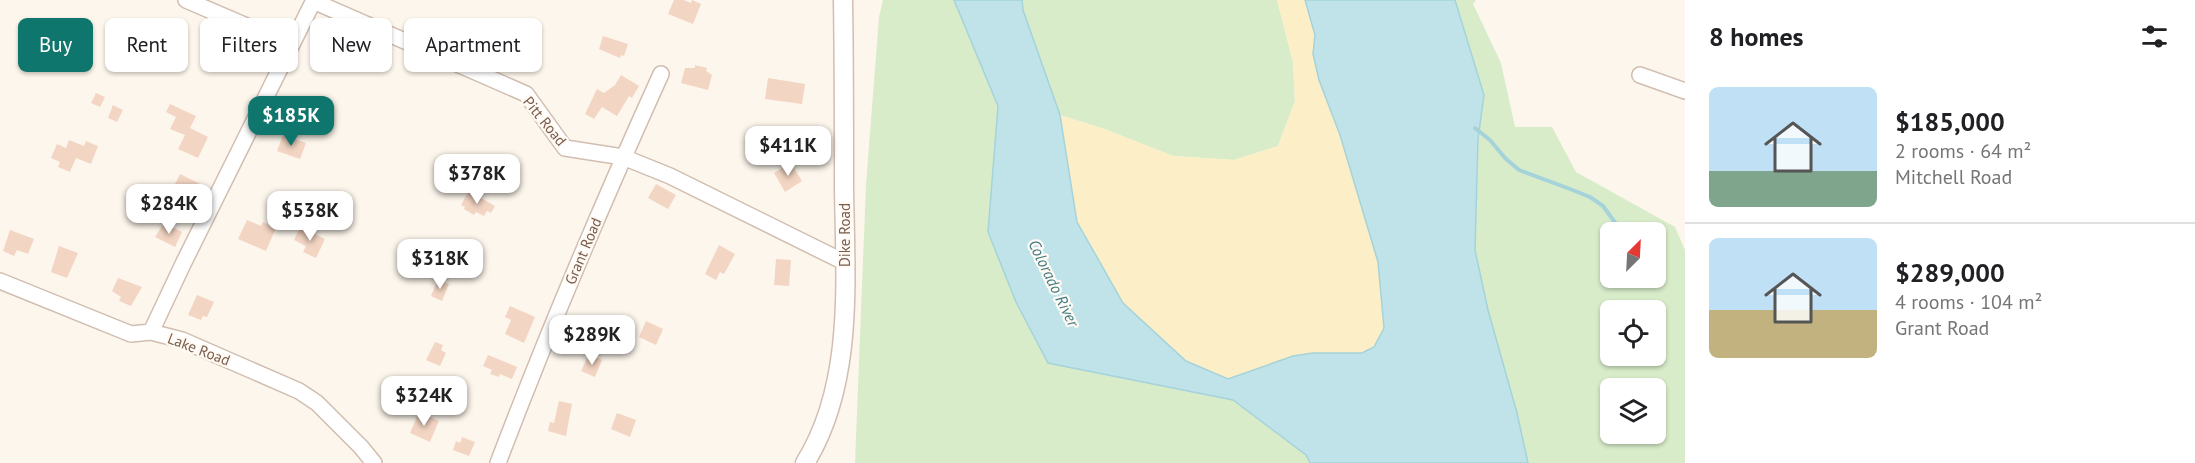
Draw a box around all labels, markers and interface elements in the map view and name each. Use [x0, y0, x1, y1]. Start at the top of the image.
chip: Buy [18, 18, 93, 72]
chip: Rent [105, 18, 188, 72]
chip: Filters [200, 18, 298, 72]
chip: New [310, 18, 392, 72]
chip: Apartment [404, 18, 542, 72]
text: 8 homes [1709, 20, 1804, 53]
icon: filters [2138, 20, 2171, 53]
street label: Pitt Road [519, 92, 571, 150]
pin: $185K [249, 96, 333, 147]
text: $185K [262, 102, 320, 128]
text: $185,000 [1895, 105, 2005, 138]
icon: home [1757, 111, 1829, 183]
pin: $411K [746, 126, 830, 177]
text: $411K [759, 132, 817, 158]
text: 2 rooms · 64 m² [1895, 138, 2031, 164]
pin: $378K [435, 154, 519, 205]
text: $378K [448, 160, 506, 186]
text: Mitchell Road [1895, 164, 2012, 190]
pin: $284K [127, 184, 211, 235]
text: $284K [140, 190, 198, 216]
pin: $538K [268, 191, 352, 242]
text: $538K [281, 197, 339, 223]
street label: Dike Road [835, 203, 854, 267]
street label: Grant Road [560, 215, 606, 287]
north arrow [1600, 222, 1666, 288]
map controls [1600, 222, 1666, 444]
water label: Colorado River [1024, 236, 1084, 331]
pin: $318K [398, 239, 482, 290]
text: $318K [411, 245, 469, 271]
text: $289,000 [1895, 256, 2005, 289]
icon: home [1757, 262, 1829, 334]
text: 4 rooms · 104 m² [1895, 289, 2042, 315]
button: locate [1600, 300, 1666, 366]
pin: $289K [550, 315, 634, 366]
text: Grant Road [1895, 315, 1989, 341]
text: $289K [563, 321, 621, 347]
street label: Lake Road [165, 328, 233, 370]
pin: $324K [382, 376, 466, 427]
button: layers [1600, 378, 1666, 444]
text: $324K [395, 382, 453, 408]

